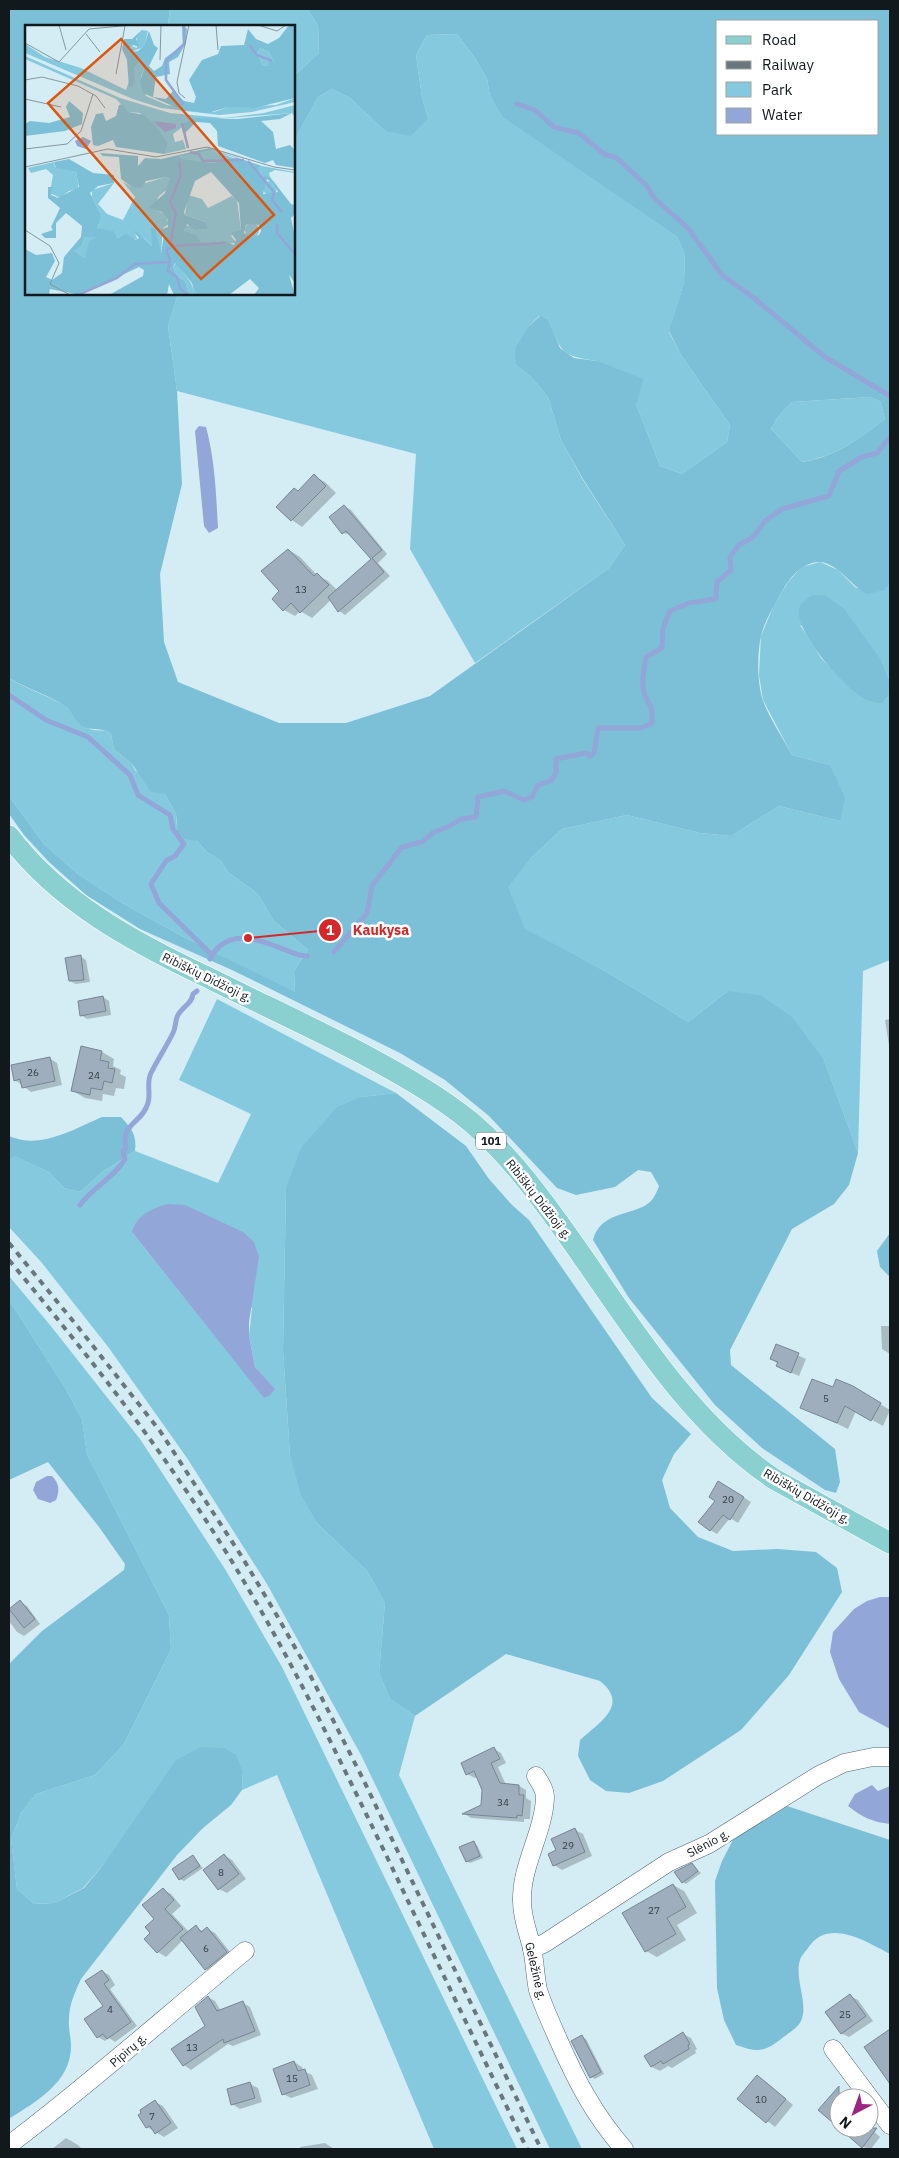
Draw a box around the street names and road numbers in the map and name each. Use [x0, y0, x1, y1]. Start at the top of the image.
street label: Ribiškių Didžioji g. [160, 949, 254, 1005]
road number: 101 [476, 1132, 506, 1150]
street label: Ribiškių Didžioji g. [503, 1156, 575, 1242]
street label: Ribiškių Didžioji g. [761, 1465, 853, 1527]
street label: Slėnio g. [684, 1826, 732, 1860]
street label: Geležinė g. [522, 1940, 550, 2002]
street label: Pipirų g. [106, 2030, 150, 2070]

